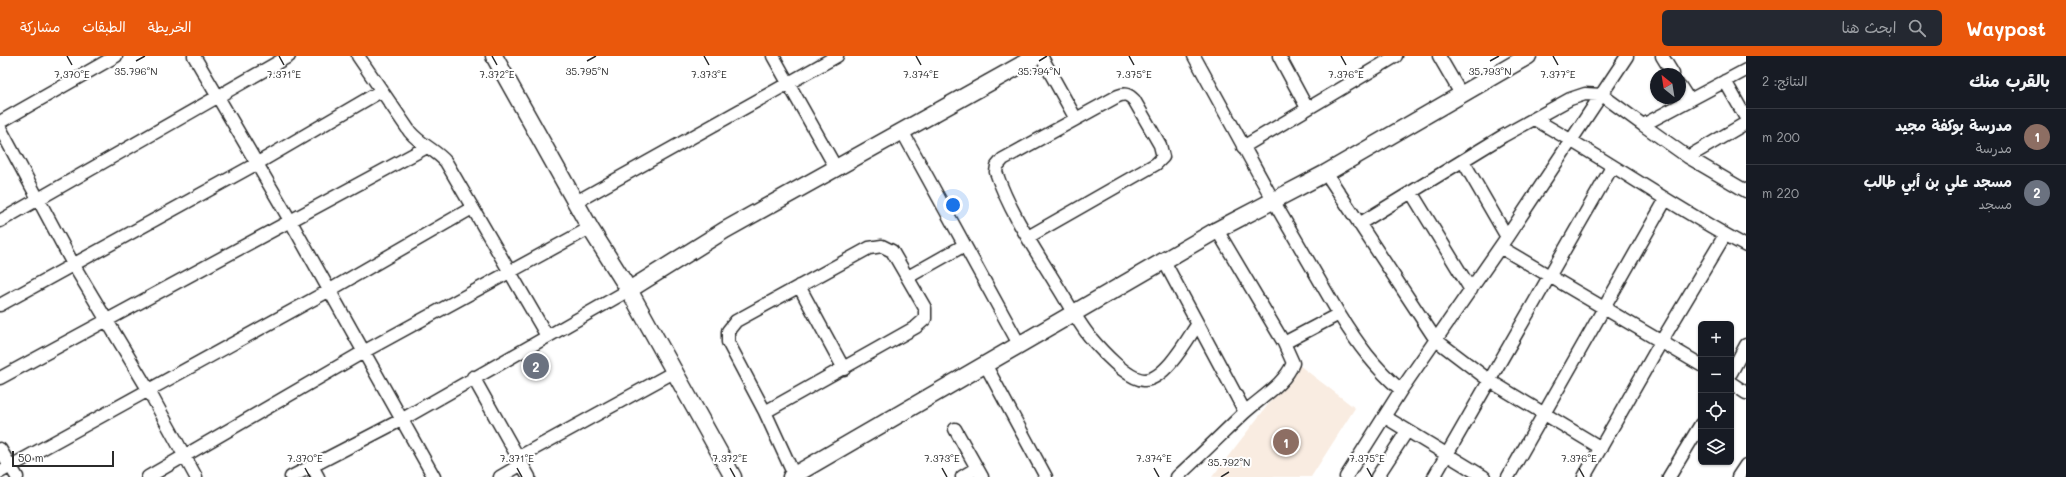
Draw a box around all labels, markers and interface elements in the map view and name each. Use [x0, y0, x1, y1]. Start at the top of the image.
search box [1662, 10, 1942, 46]
text: Waypost [1966, 16, 2046, 41]
text: مشاركة [20, 17, 60, 36]
text: الطبقات [82, 17, 126, 36]
text: الخريطة [148, 17, 191, 36]
text: ابحث هنا [1841, 17, 1896, 37]
icon: search [1906, 17, 1928, 39]
text: 35.796°N [114, 64, 158, 78]
text: 35.795°N [565, 64, 609, 78]
text: 35.794°N [1017, 64, 1061, 78]
text: 35.793°N [1468, 64, 1512, 78]
text: 7.370°E [54, 67, 90, 81]
text: 7.371°E [267, 67, 301, 81]
text: 7.372°E [479, 67, 515, 81]
text: 7.373°E [691, 67, 727, 81]
text: 7.374°E [903, 67, 939, 81]
text: 7.375°E [1116, 67, 1152, 81]
text: 7.376°E [1328, 67, 1364, 81]
text: 7.377°E [1540, 67, 1576, 81]
north arrow [1650, 68, 1686, 104]
text: بالقرب منك [1969, 69, 2050, 91]
text: النتائج: 2 [1762, 72, 1807, 89]
text: مدرسة بوكفة مجيد [1895, 115, 2012, 135]
text: 200 m [1762, 128, 1800, 145]
text: 1 [2034, 128, 2040, 145]
text: مدرسة [1976, 139, 2012, 156]
text: مسجد علي بن أبي طالب [1864, 171, 2012, 191]
text: 220 m [1762, 184, 1799, 201]
text: 2 [2033, 184, 2041, 201]
your location [943, 195, 963, 215]
text: مسجد [1979, 195, 2012, 212]
map controls [1698, 321, 1734, 465]
button: + [1698, 321, 1734, 357]
pin: 2 [523, 351, 549, 381]
button: − [1698, 357, 1734, 393]
button: locate [1698, 393, 1734, 429]
pin: 1 [1273, 427, 1299, 457]
button: layers [1698, 429, 1734, 465]
scale bar [12, 449, 114, 468]
text: 50 m [18, 450, 44, 465]
text: 7.370°E [287, 451, 323, 465]
text: 7.371°E [500, 451, 534, 465]
text: 7.372°E [712, 451, 748, 465]
text: 7.373°E [924, 451, 960, 465]
text: 7.374°E [1136, 451, 1172, 465]
text: 7.375°E [1349, 451, 1385, 465]
text: 7.376°E [1561, 451, 1597, 465]
text: 35.792°N [1208, 455, 1250, 469]

